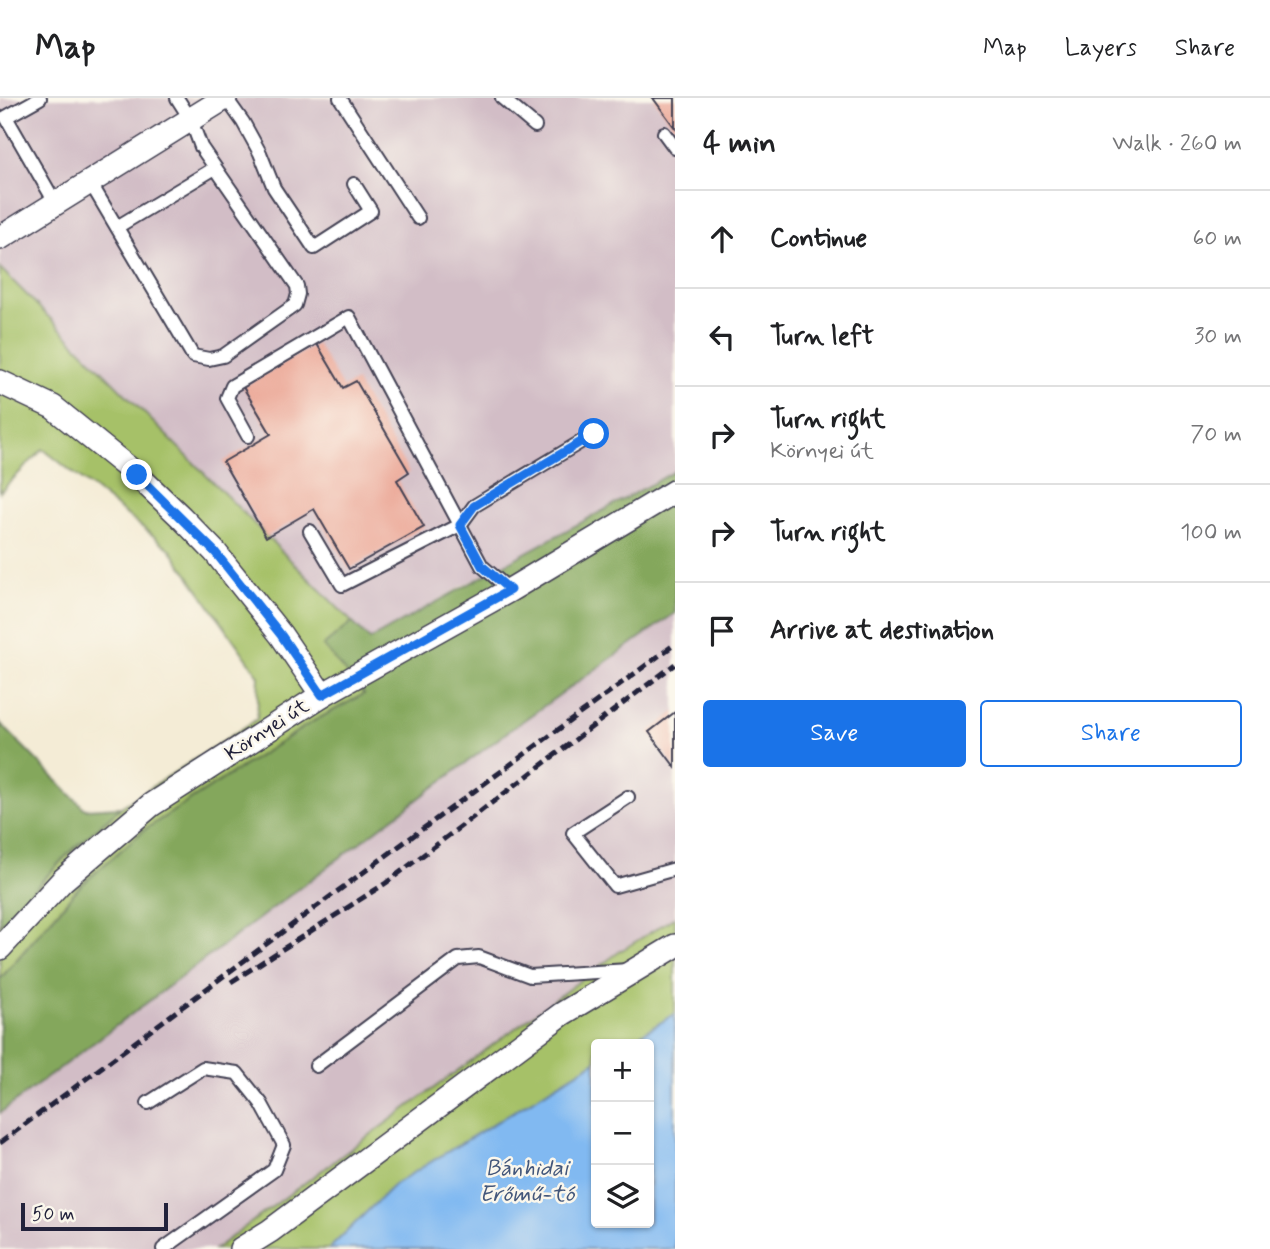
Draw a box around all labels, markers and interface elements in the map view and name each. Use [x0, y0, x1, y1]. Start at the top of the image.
text: Map [35, 26, 95, 70]
text: Map [983, 33, 1027, 64]
text: Layers [1065, 33, 1137, 64]
text: Share [1175, 33, 1235, 64]
text: 4 min [703, 124, 776, 163]
text: Walk · 260 m [1112, 129, 1242, 159]
icon: ahead [703, 220, 741, 258]
text: Continue [770, 222, 867, 256]
text: 60 m [1193, 224, 1242, 254]
icon: left [703, 318, 741, 356]
text: Turn left [770, 320, 874, 354]
text: 30 m [1194, 322, 1242, 352]
text: Turn right [770, 403, 886, 437]
icon: right [703, 416, 741, 454]
route start [578, 418, 609, 449]
text: 70 m [1190, 420, 1242, 450]
text: Környei út [770, 437, 874, 467]
route end [121, 459, 152, 490]
icon: right [703, 514, 741, 552]
text: Turn right [770, 516, 886, 550]
text: 100 m [1180, 518, 1242, 548]
icon: arrive [703, 612, 741, 650]
text: Arrive at destination [770, 614, 994, 648]
street label: Környei út [219, 692, 315, 768]
button: Save [703, 700, 966, 767]
button: Share [980, 700, 1242, 767]
map controls [591, 1039, 654, 1228]
button: + [591, 1039, 654, 1102]
button: − [591, 1102, 654, 1165]
water label: Bánhidai Erőmű-tó [479, 1154, 576, 1210]
button: layers [591, 1165, 654, 1228]
scale bar [21, 1200, 168, 1232]
text: 50 m [32, 1202, 75, 1227]

